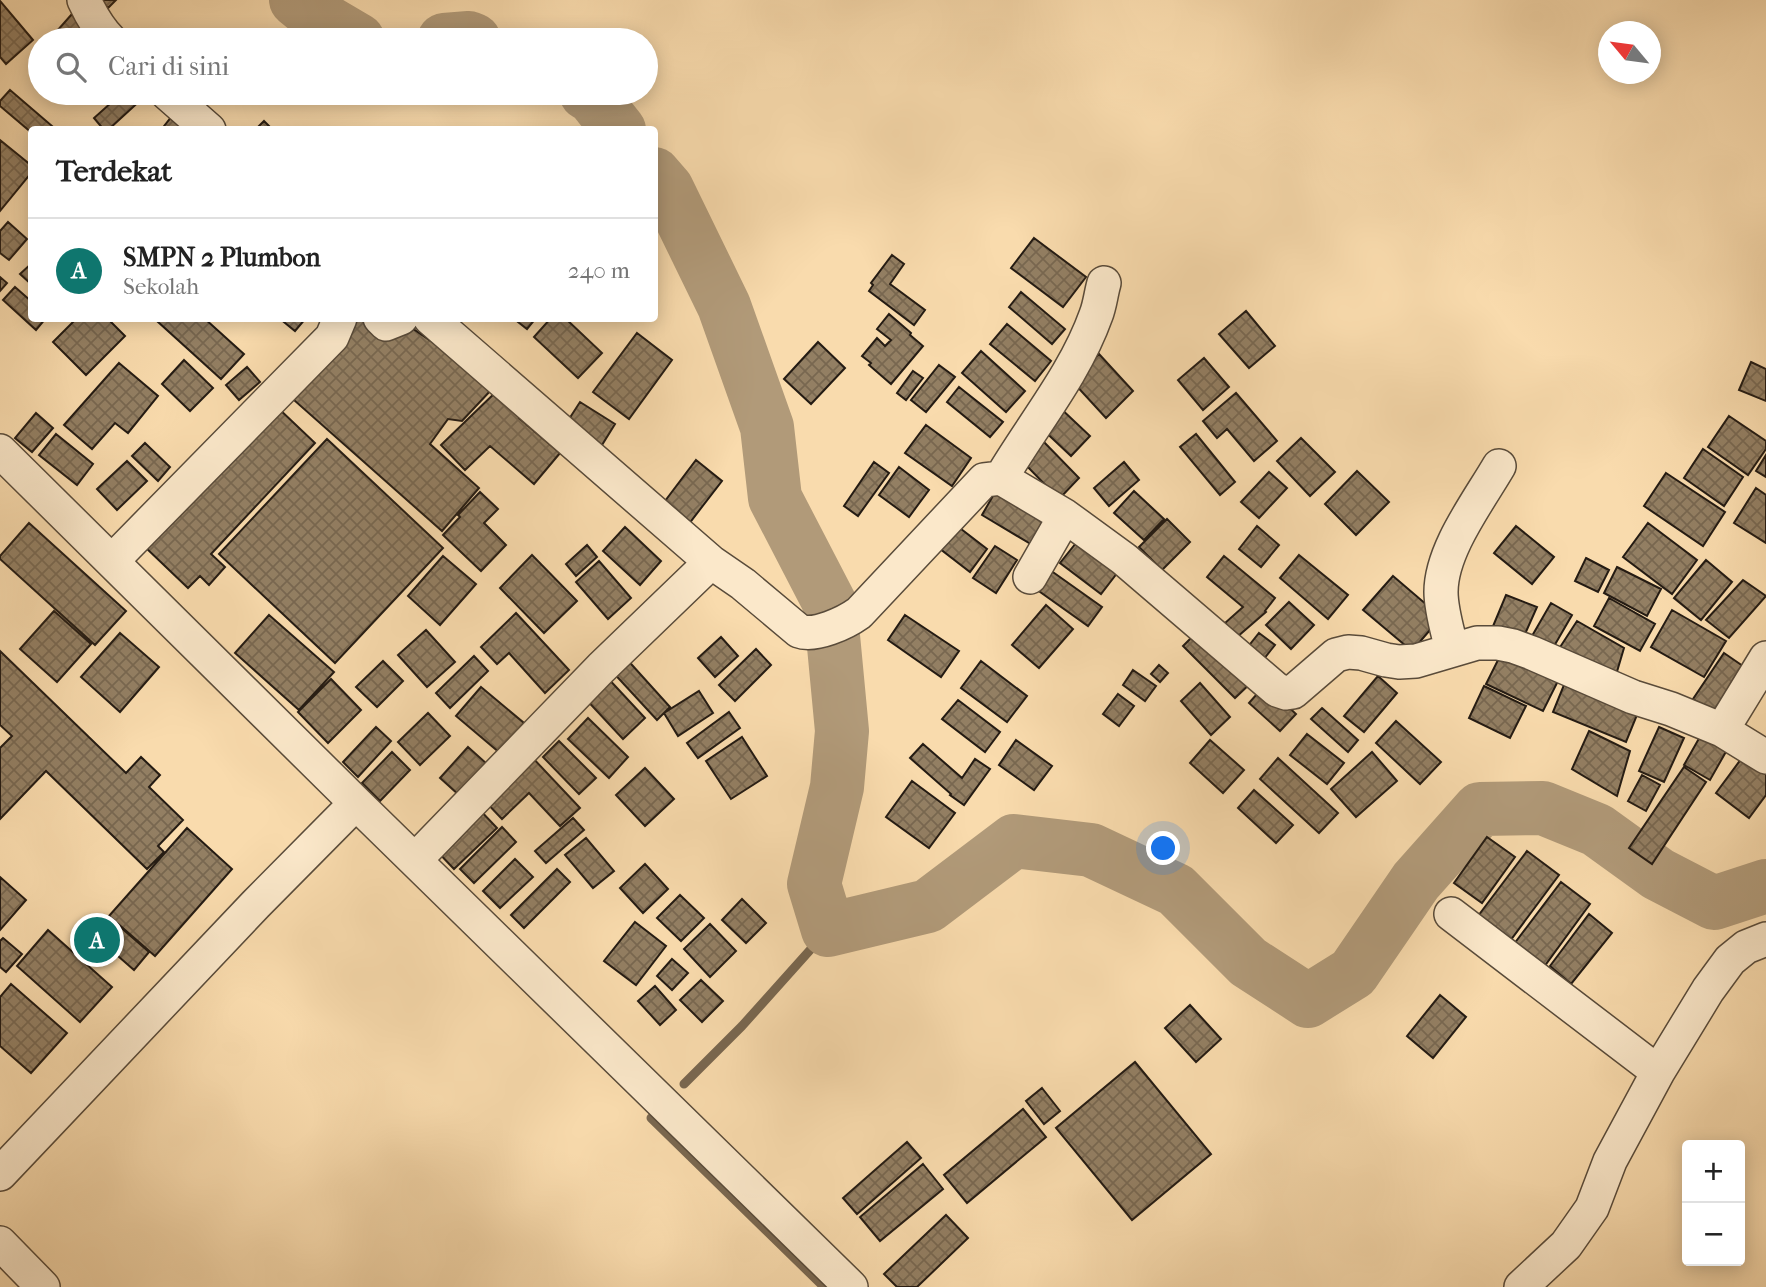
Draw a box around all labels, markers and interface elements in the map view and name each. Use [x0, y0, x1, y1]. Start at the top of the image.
north arrow [1598, 21, 1661, 84]
search box [28, 28, 658, 105]
icon: search [52, 48, 90, 86]
text: Cari di sini [108, 51, 229, 82]
text: Terdekat [56, 154, 172, 189]
text: SMPN 2 Plumbon [123, 242, 321, 273]
text: A [72, 257, 86, 284]
text: 240 m [568, 257, 630, 284]
text: Sekolah [123, 273, 199, 300]
your location [1146, 831, 1180, 865]
pin: A [74, 914, 120, 966]
map controls [1682, 1140, 1745, 1266]
button: + [1682, 1140, 1745, 1203]
button: − [1682, 1203, 1745, 1266]

